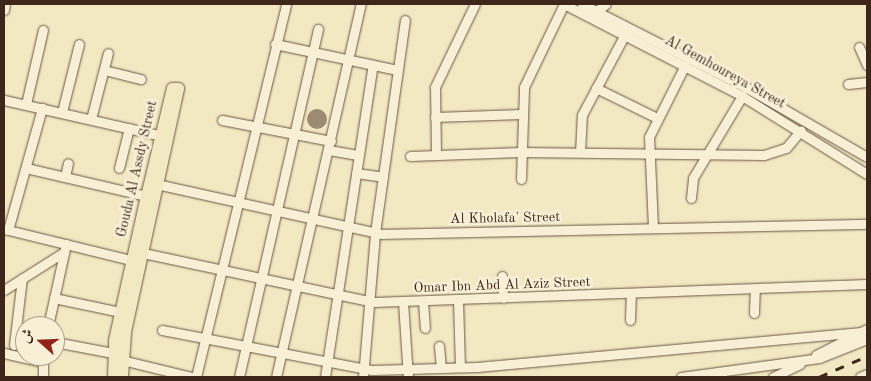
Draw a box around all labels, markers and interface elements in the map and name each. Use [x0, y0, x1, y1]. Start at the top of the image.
street label: Al Gemhoureya Street [662, 32, 788, 112]
street label: Gouda Al Assdy Street [113, 99, 161, 239]
street label: Al Kholafa' Street [450, 209, 560, 227]
street label: Omar Ibn Abd Al Aziz Street [413, 274, 591, 296]
north arrow [15, 316, 65, 366]
text: ش [18, 327, 36, 345]

